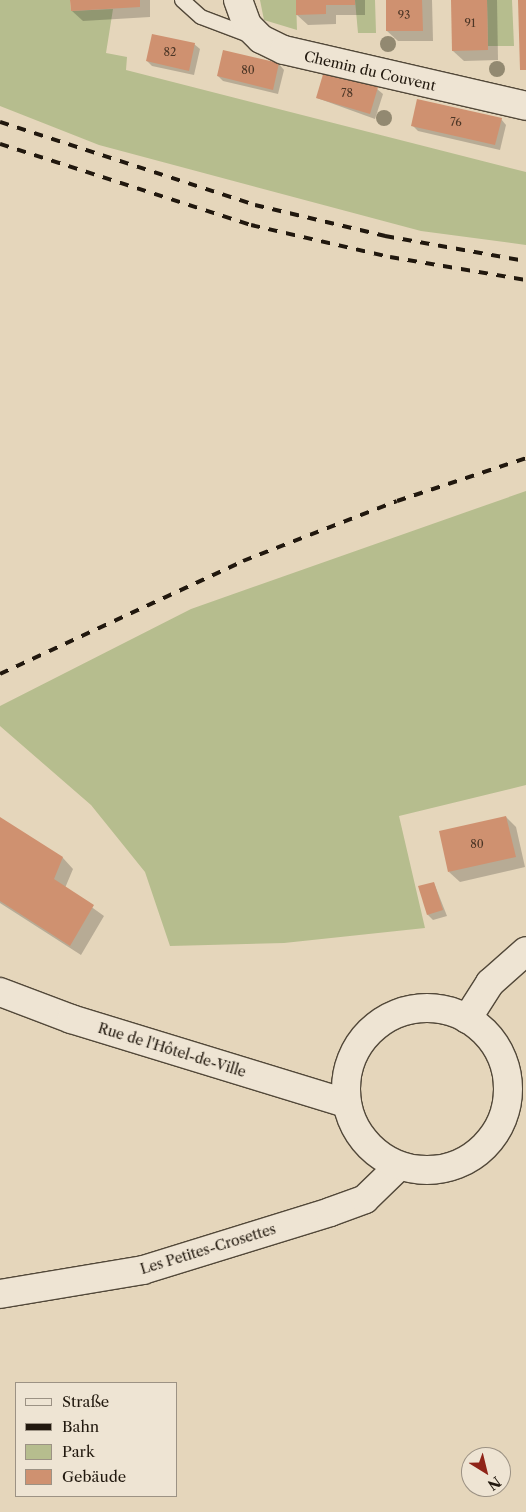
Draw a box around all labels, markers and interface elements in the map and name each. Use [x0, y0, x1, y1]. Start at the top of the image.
house number: 93 [398, 8, 410, 22]
house number: 91 [464, 16, 476, 30]
house number: 82 [164, 45, 176, 59]
street label: Chemin du Couvent [303, 48, 437, 94]
house number: 80 [241, 63, 255, 77]
house number: 78 [341, 86, 353, 100]
house number: 76 [450, 115, 462, 129]
house number: 80 [470, 837, 484, 851]
street label: Rue de l'Hôtel-de-Ville [96, 1019, 248, 1081]
street label: Les Petites-Crosettes [138, 1220, 278, 1278]
legend [15, 1382, 178, 1497]
text: Straße [62, 1392, 109, 1411]
text: Bahn [62, 1417, 99, 1436]
text: Park [62, 1442, 95, 1461]
north arrow [461, 1447, 511, 1497]
text: Gebäude [62, 1467, 126, 1486]
text: N [484, 1472, 504, 1494]

